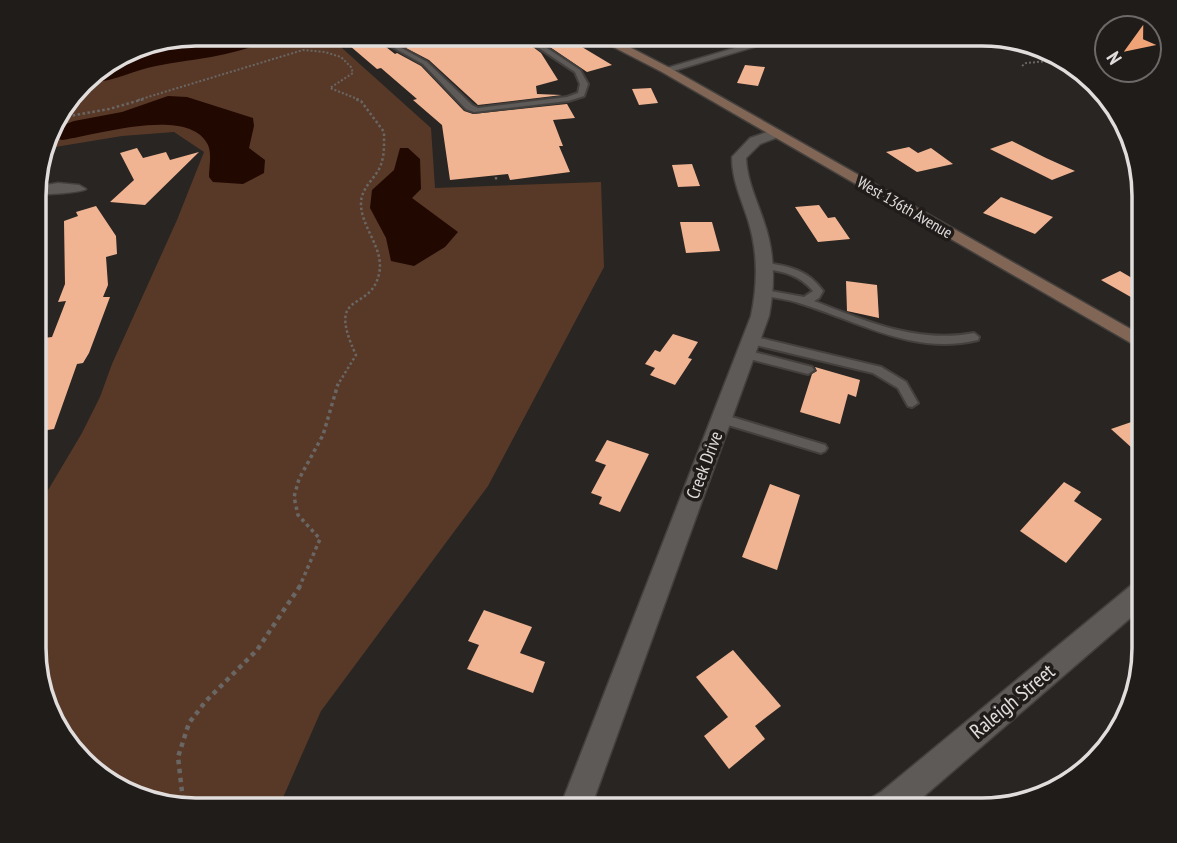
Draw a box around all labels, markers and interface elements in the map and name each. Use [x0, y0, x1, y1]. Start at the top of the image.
north arrow [1093, 14, 1163, 84]
text: N [1101, 47, 1127, 69]
street label: West 136th Avenue [854, 172, 956, 242]
street label: Creek Drive [681, 428, 727, 502]
street label: Raleigh Street [964, 657, 1060, 744]

